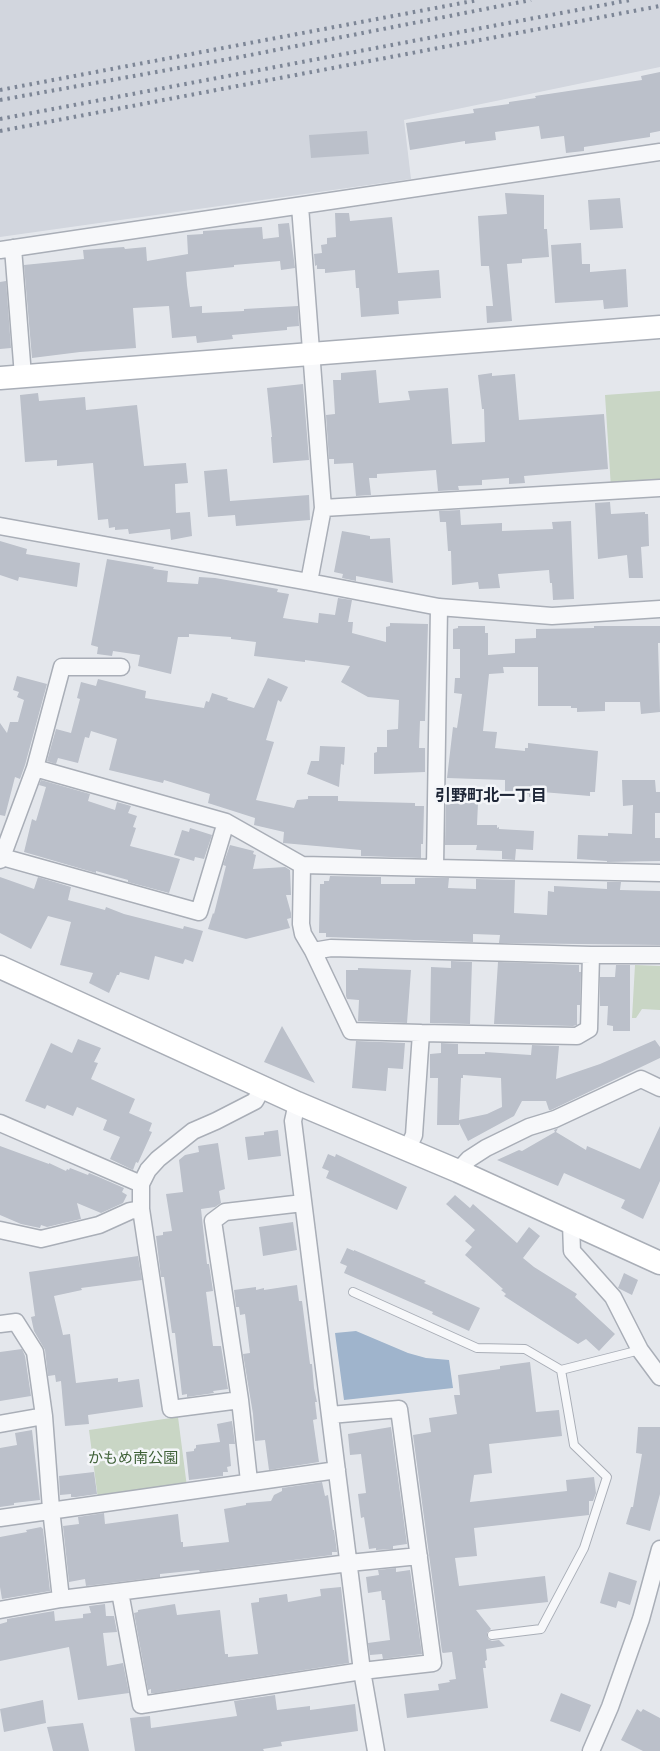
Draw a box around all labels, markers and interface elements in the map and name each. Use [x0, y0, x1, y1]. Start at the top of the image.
district label: 引野町北一丁目 [435, 786, 547, 806]
park label: かもめ南公園 [88, 1450, 178, 1468]

